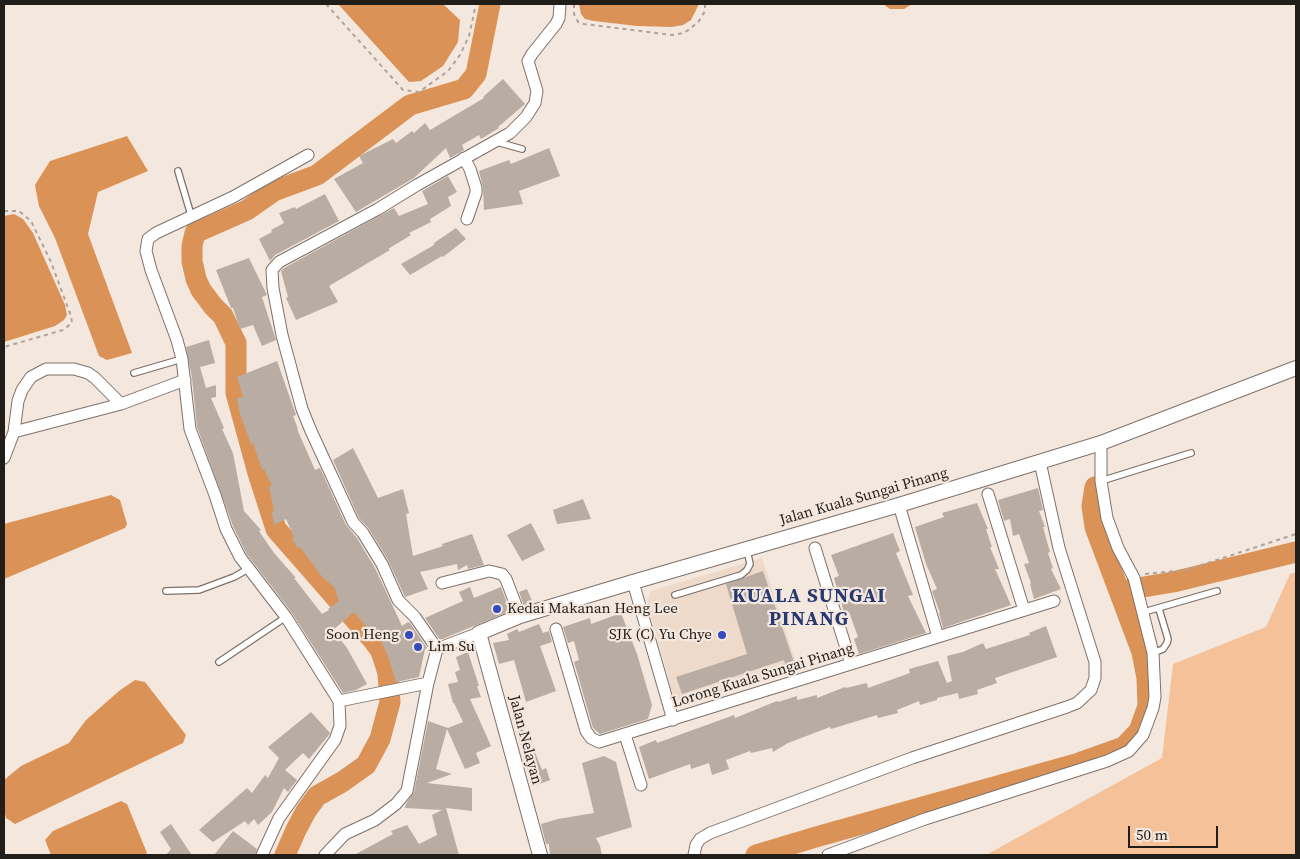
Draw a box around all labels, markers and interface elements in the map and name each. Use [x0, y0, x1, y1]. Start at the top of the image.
street label: Jalan Kuala Sungai Pinang [778, 464, 950, 530]
district label: KUALA SUNGAI PINANG [730, 585, 888, 632]
place label: Kedai Makanan Heng Lee [507, 600, 678, 618]
marker: Kedai Makanan Heng Lee [491, 603, 503, 615]
place label: Soon Heng [326, 626, 399, 644]
place label: SJK (C) Yu Chye [609, 626, 712, 644]
marker: Soon Heng [403, 629, 415, 641]
marker: SJK (C) Yu Chye [716, 629, 728, 641]
place label: Lim Su [428, 638, 475, 656]
street label: Lorong Kuala Sungai Pinang [670, 640, 856, 712]
marker: Lim Su [412, 641, 424, 653]
street label: Jalan Nelayan [504, 693, 546, 787]
scale bar [1130, 816, 1220, 848]
text: 50 m [1136, 824, 1168, 845]

